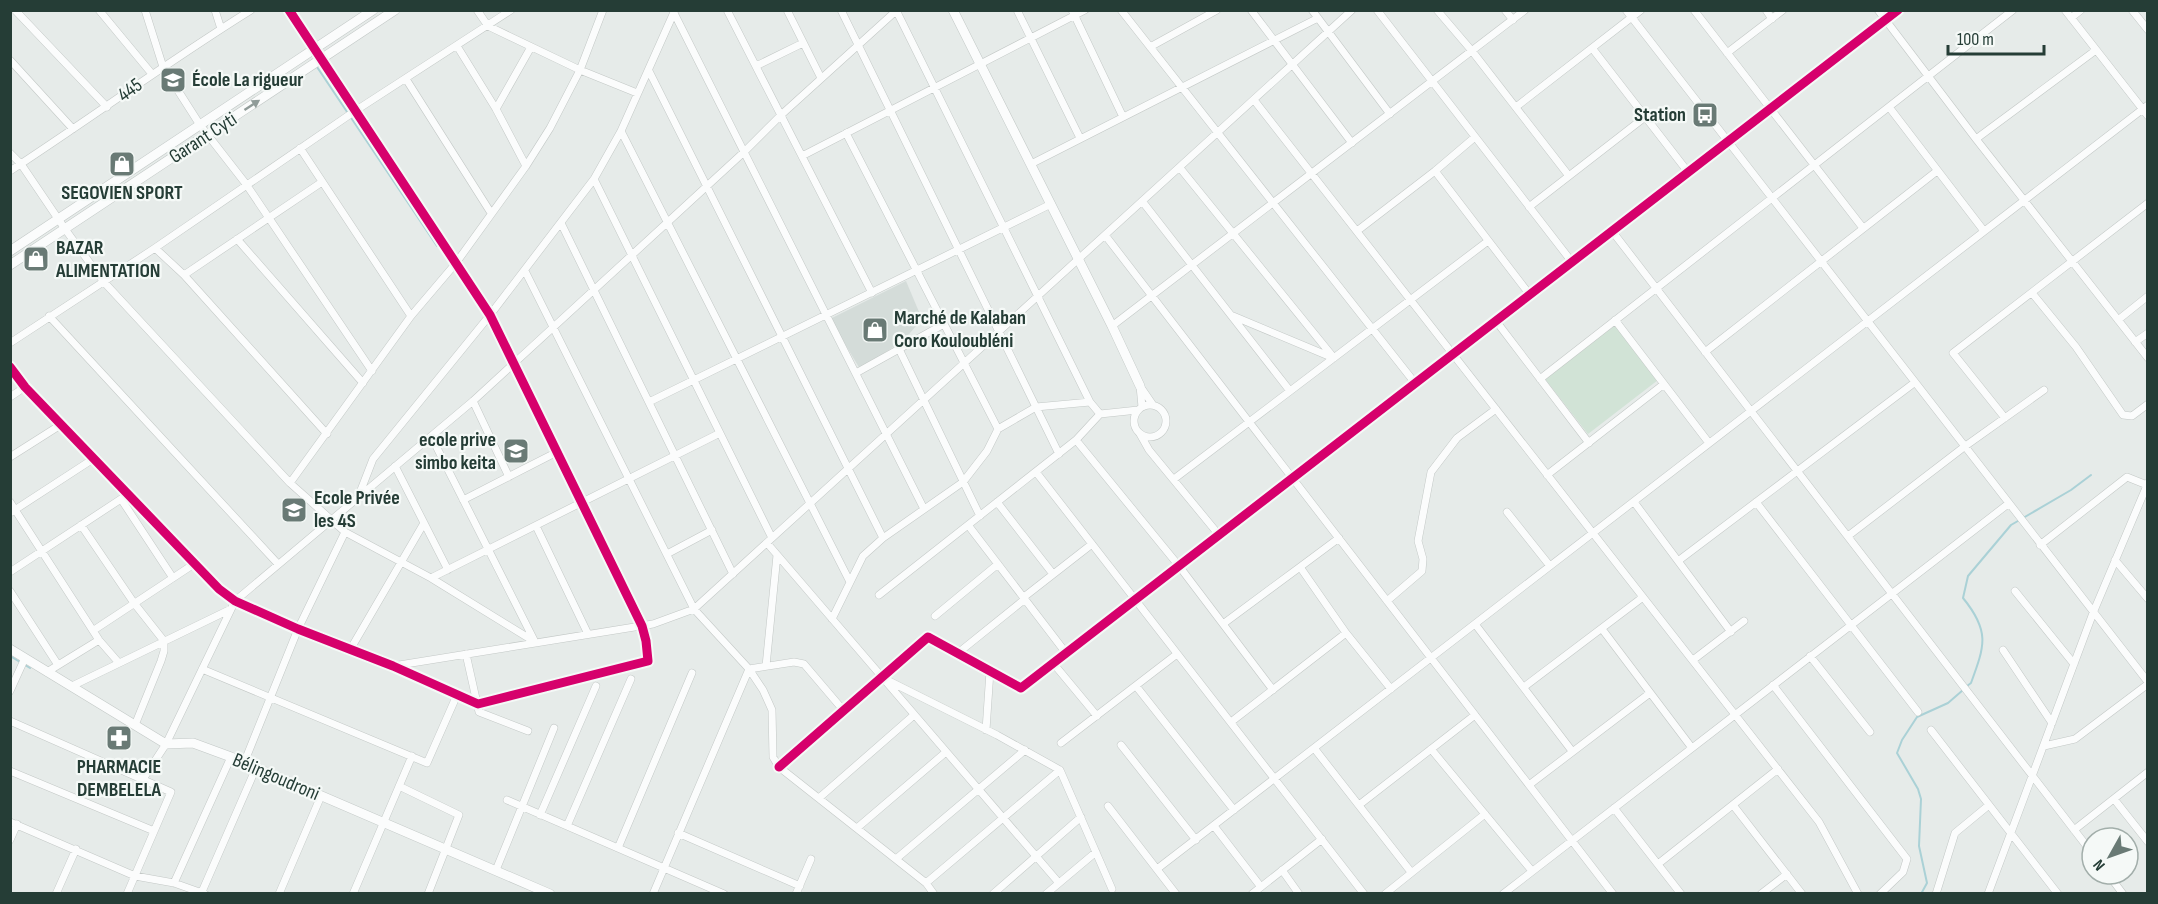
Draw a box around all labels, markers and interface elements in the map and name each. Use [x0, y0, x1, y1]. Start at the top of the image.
scale bar [1948, 18, 2044, 56]
text: 100 m [1957, 29, 1994, 50]
school or university icon: École La rigueur [158, 65, 188, 95]
place label: École La rigueur [192, 68, 304, 92]
street label: 445 [113, 73, 147, 107]
one-way arrow [244, 100, 260, 111]
bus stop icon: Station [1690, 100, 1720, 130]
place label: Station [1634, 103, 1686, 127]
street label: Garant Cyti [165, 107, 241, 169]
shop icon: SEGOVIEN SPORT [107, 149, 137, 179]
place label: SEGOVIEN SPORT [61, 181, 183, 205]
place label: BAZAR ALIMENTATION [55, 236, 160, 283]
shop icon: BAZAR ALIMENTATION [21, 244, 51, 274]
place label: Marché de Kalaban Coro Kouloubléni [894, 306, 1026, 353]
shop icon: Marché de Kalaban Coro Kouloubléni [860, 315, 890, 345]
place label: ecole prive simbo keita [415, 428, 496, 475]
school or university icon: ecole prive simbo keita [501, 436, 531, 466]
place label: Ecole Privée les 4S [314, 486, 400, 533]
school or university icon: Ecole Privée les 4S [279, 495, 309, 525]
pharmacy icon: PHARMACIE DEMBELELA [104, 723, 134, 753]
street label: Bélingoudroni [229, 748, 323, 806]
place label: PHARMACIE DEMBELELA [77, 755, 161, 802]
north arrow [2080, 826, 2140, 886]
text: N [2090, 855, 2110, 874]

